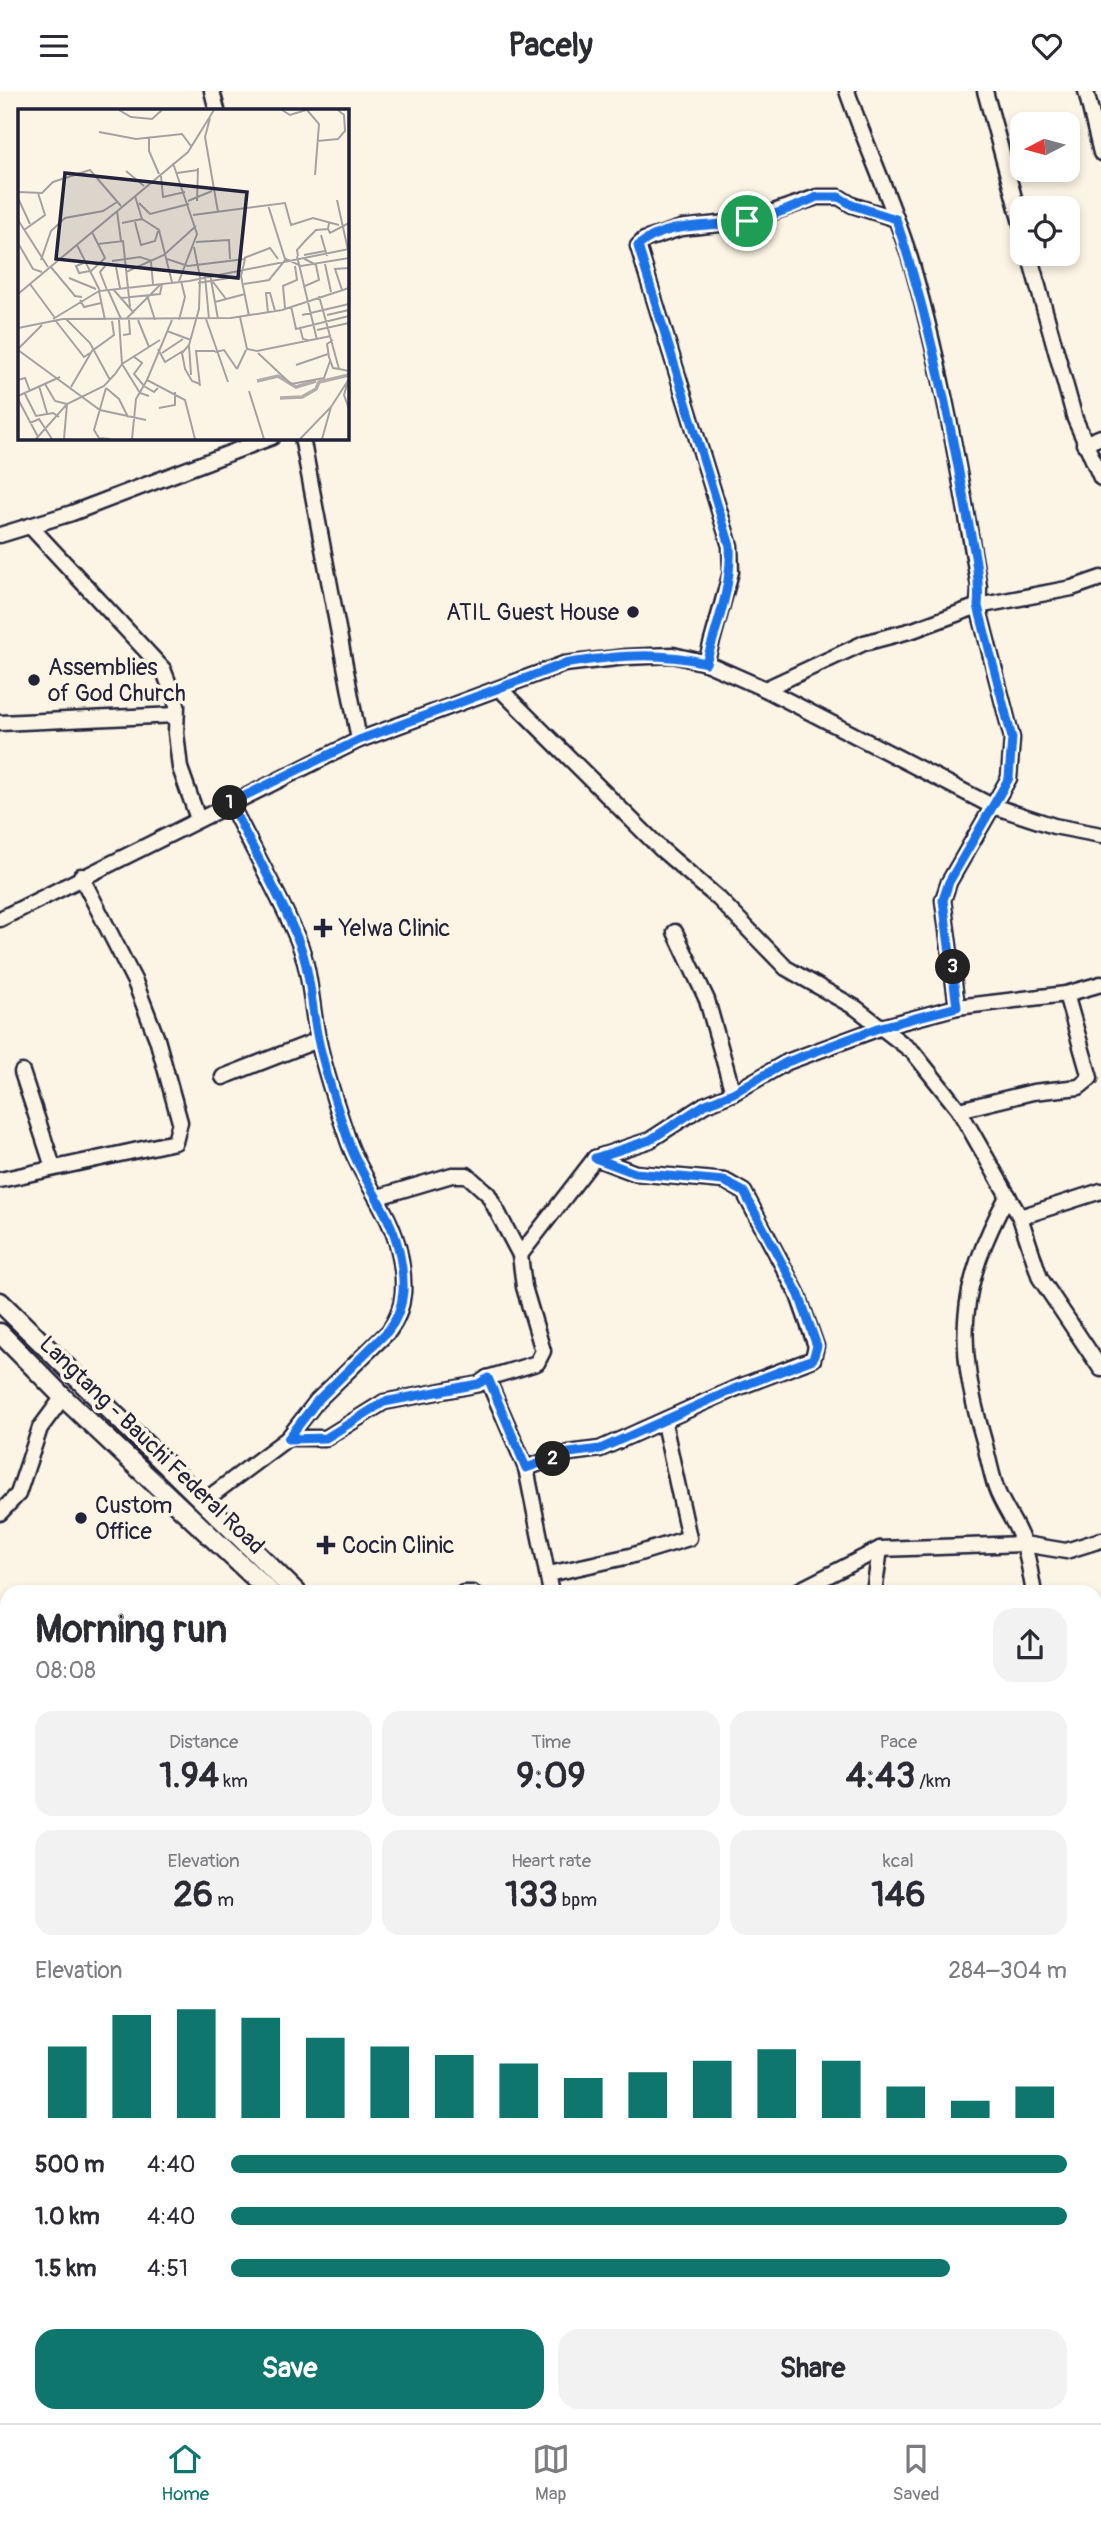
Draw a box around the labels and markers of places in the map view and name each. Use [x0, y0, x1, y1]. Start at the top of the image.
pin [717, 191, 777, 251]
place label: ATIL Guest House [446, 598, 620, 627]
marker: ATIL Guest House [625, 604, 641, 620]
place label: Assemblies of God Church [48, 653, 186, 708]
marker: Assemblies of God Church [26, 672, 42, 688]
pin: 1 [212, 785, 247, 821]
place label: Yelwa Clinic [338, 914, 450, 943]
marker: Yelwa Clinic [313, 918, 333, 938]
pin: 3 [936, 949, 970, 985]
pin: 2 [536, 1441, 570, 1477]
place label: Custom Office [95, 1491, 172, 1546]
marker: Custom Office [73, 1510, 89, 1526]
place label: Cocin Clinic [342, 1531, 454, 1560]
marker: Cocin Clinic [316, 1535, 336, 1555]

